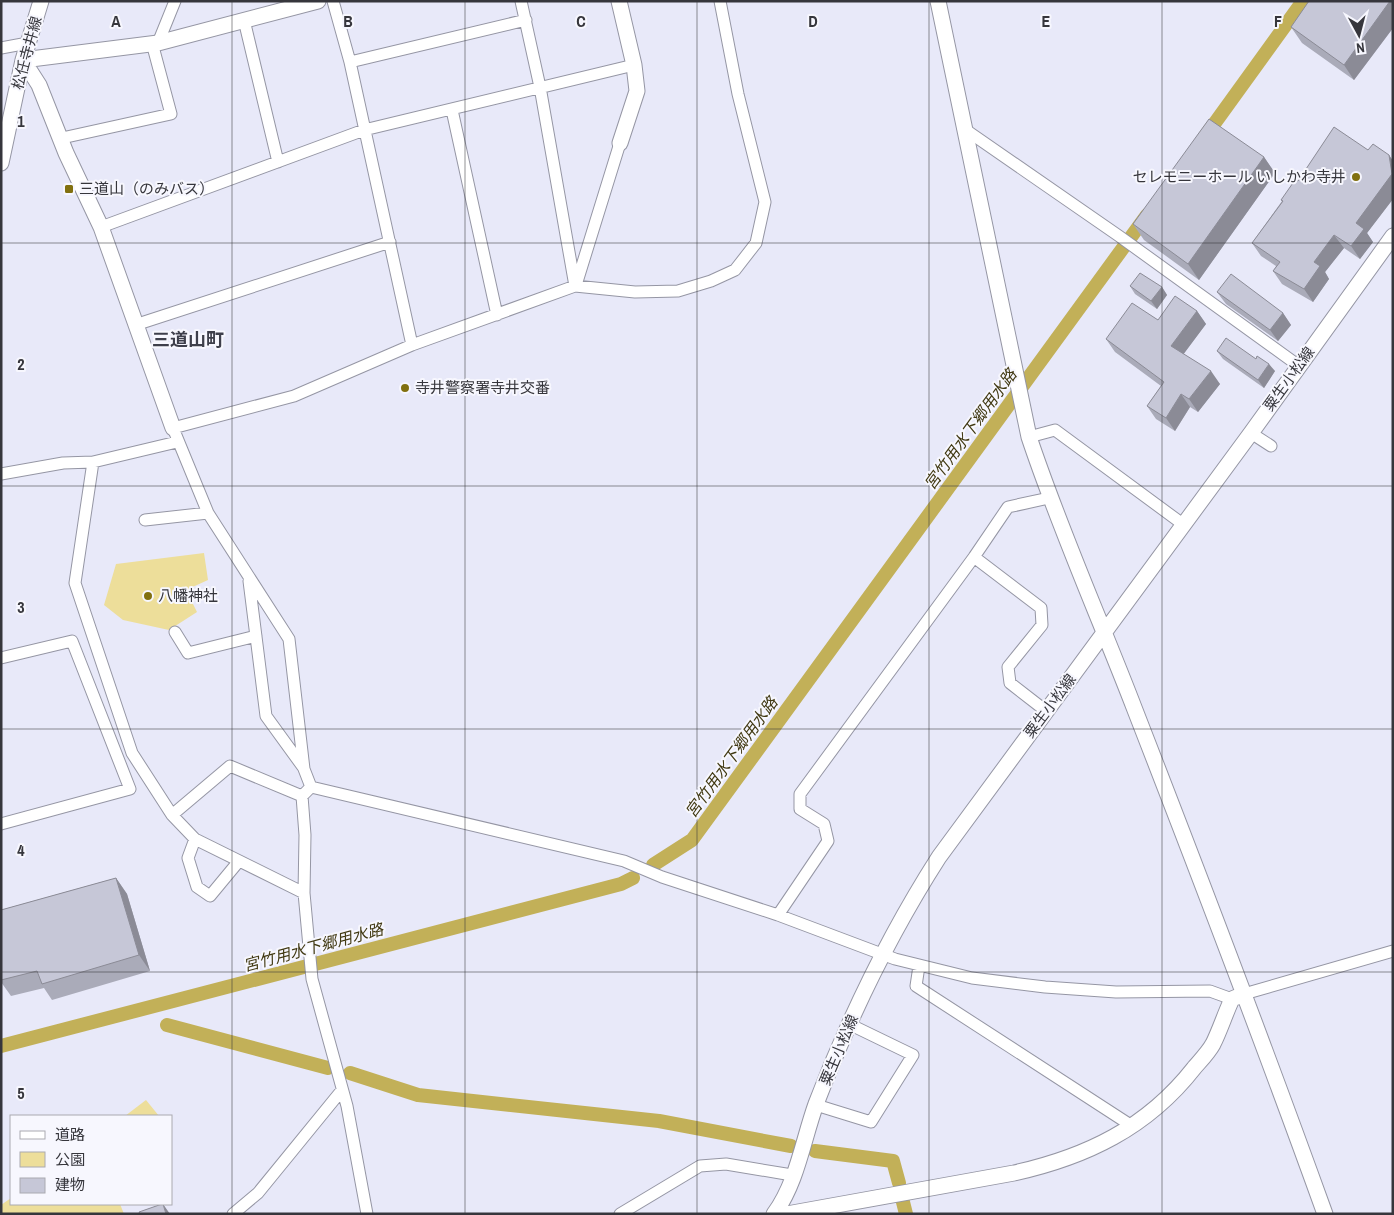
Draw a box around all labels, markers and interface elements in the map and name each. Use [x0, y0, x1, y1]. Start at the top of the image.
text: A [111, 10, 121, 32]
text: B [343, 10, 353, 32]
text: C [576, 10, 586, 32]
text: D [808, 10, 818, 32]
text: E [1042, 10, 1051, 32]
text: F [1274, 10, 1282, 32]
north arrow [1334, 10, 1384, 60]
street label: 松任寺井線 [7, 14, 46, 92]
text: N [1355, 38, 1366, 57]
text: 1 [17, 110, 25, 132]
place label: セレモニーホール いしかわ寺井 [1133, 166, 1346, 187]
marker: セレモニーホール いしかわ寺井 [1350, 171, 1362, 183]
place label: 三道山（のみバス） [79, 178, 214, 199]
marker: 三道山（のみバス） [63, 183, 75, 195]
district label: 三道山町 [152, 327, 224, 352]
street label: 粟生小松線 [1258, 342, 1319, 415]
text: 2 [17, 353, 25, 375]
water label: 宮竹用水下郷用水路 [919, 363, 1022, 494]
place label: 寺井警察署寺井交番 [415, 377, 550, 398]
marker: 寺井警察署寺井交番 [399, 382, 411, 394]
place label: 八幡神社 [158, 585, 218, 606]
marker: 八幡神社 [142, 590, 154, 602]
text: 3 [17, 596, 25, 618]
street label: 粟生小松線 [1019, 669, 1081, 742]
water label: 宮竹用水下郷用水路 [680, 691, 783, 822]
text: 4 [17, 839, 25, 861]
water label: 宮竹用水下郷用水路 [241, 917, 387, 976]
street label: 粟生小松線 [814, 1011, 863, 1088]
text: 5 [17, 1082, 25, 1104]
legend [10, 1115, 172, 1205]
text: 道路 [55, 1124, 85, 1145]
text: 公園 [55, 1149, 85, 1170]
text: 建物 [55, 1174, 85, 1195]

